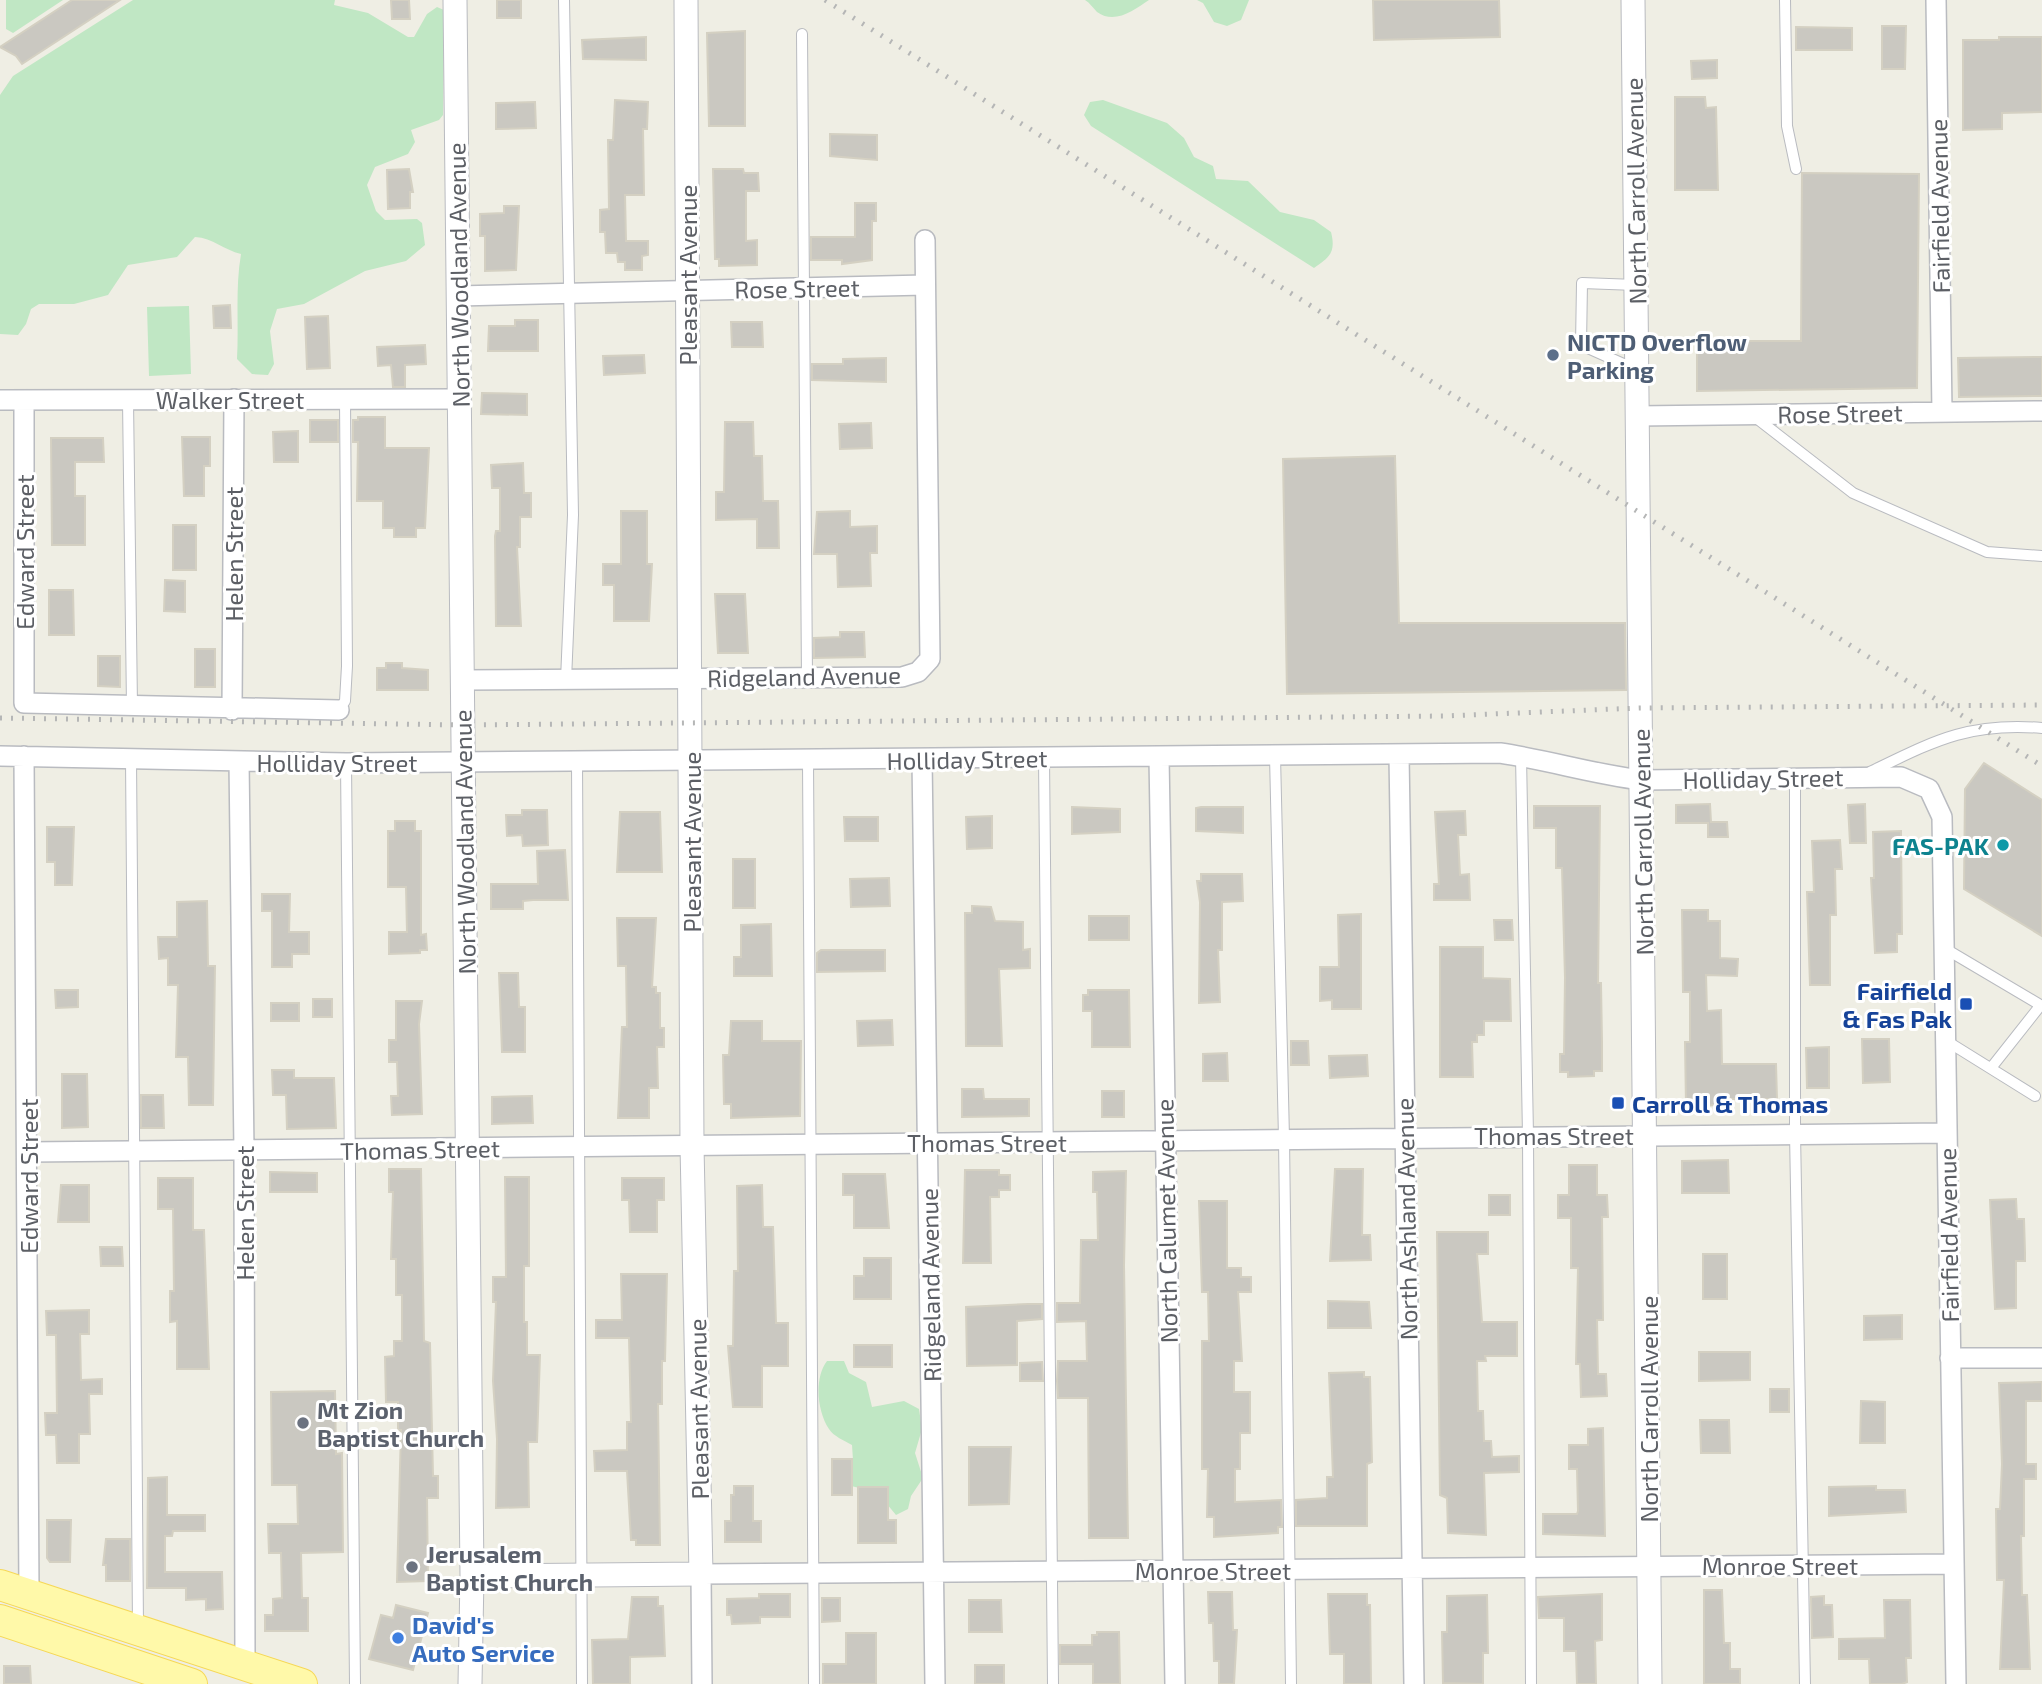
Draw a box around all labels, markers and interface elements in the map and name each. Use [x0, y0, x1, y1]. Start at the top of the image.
street label: North Carroll Avenue [1619, 77, 1651, 305]
street label: Fairfield Avenue [1923, 118, 1955, 294]
street label: North Woodland Avenue [441, 142, 475, 408]
street label: Pleasant Avenue [673, 184, 702, 366]
street label: Rose Street [734, 272, 860, 304]
place label: NICTD Overflow Parking [1567, 327, 1747, 384]
marker: NICTD Overflow Parking [1545, 347, 1561, 363]
street label: Walker Street [156, 385, 304, 414]
street label: Rose Street [1777, 397, 1903, 429]
street label: Edward Street [10, 474, 39, 630]
street label: Helen Street [219, 487, 248, 621]
street label: Ridgeland Avenue [707, 660, 901, 692]
street label: North Woodland Avenue [447, 709, 481, 975]
street label: North Carroll Avenue [1626, 728, 1658, 956]
street label: Holliday Street [886, 743, 1048, 775]
street label: Holliday Street [256, 748, 418, 777]
street label: Pleasant Avenue [677, 751, 706, 933]
street label: Holliday Street [1682, 762, 1844, 794]
place label: FAS-PAK [1892, 831, 1990, 860]
marker: FAS-PAK [1995, 837, 2011, 853]
place label: Fairfield & Fas Pak [1842, 976, 1953, 1033]
marker: Fairfield & Fas Pak [1958, 996, 1974, 1012]
place label: Carroll & Thomas [1632, 1089, 1828, 1118]
marker: Carroll & Thomas [1610, 1095, 1626, 1111]
street label: Edward Street [14, 1098, 43, 1254]
street label: North Calumet Avenue [1149, 1098, 1183, 1344]
street label: North Ashland Avenue [1389, 1098, 1423, 1340]
street label: Thomas Street [1474, 1121, 1634, 1150]
street label: Thomas Street [907, 1128, 1067, 1157]
street label: Thomas Street [340, 1133, 500, 1165]
street label: Helen Street [230, 1146, 259, 1280]
street label: Fairfield Avenue [1932, 1147, 1964, 1323]
street label: Ridgeland Avenue [914, 1188, 946, 1382]
street label: North Carroll Avenue [1634, 1296, 1663, 1522]
street label: Pleasant Avenue [682, 1318, 714, 1500]
place label: Mt Zion Baptist Church [317, 1395, 484, 1452]
marker: Mt Zion Baptist Church [295, 1415, 311, 1431]
place label: Jerusalem Baptist Church [426, 1539, 593, 1596]
street label: Monroe Street [1702, 1551, 1858, 1580]
street label: Monroe Street [1135, 1556, 1291, 1585]
marker: Jerusalem Baptist Church [404, 1559, 420, 1575]
place label: David's Auto Service [412, 1610, 555, 1667]
marker: David's Auto Service [390, 1630, 406, 1646]

